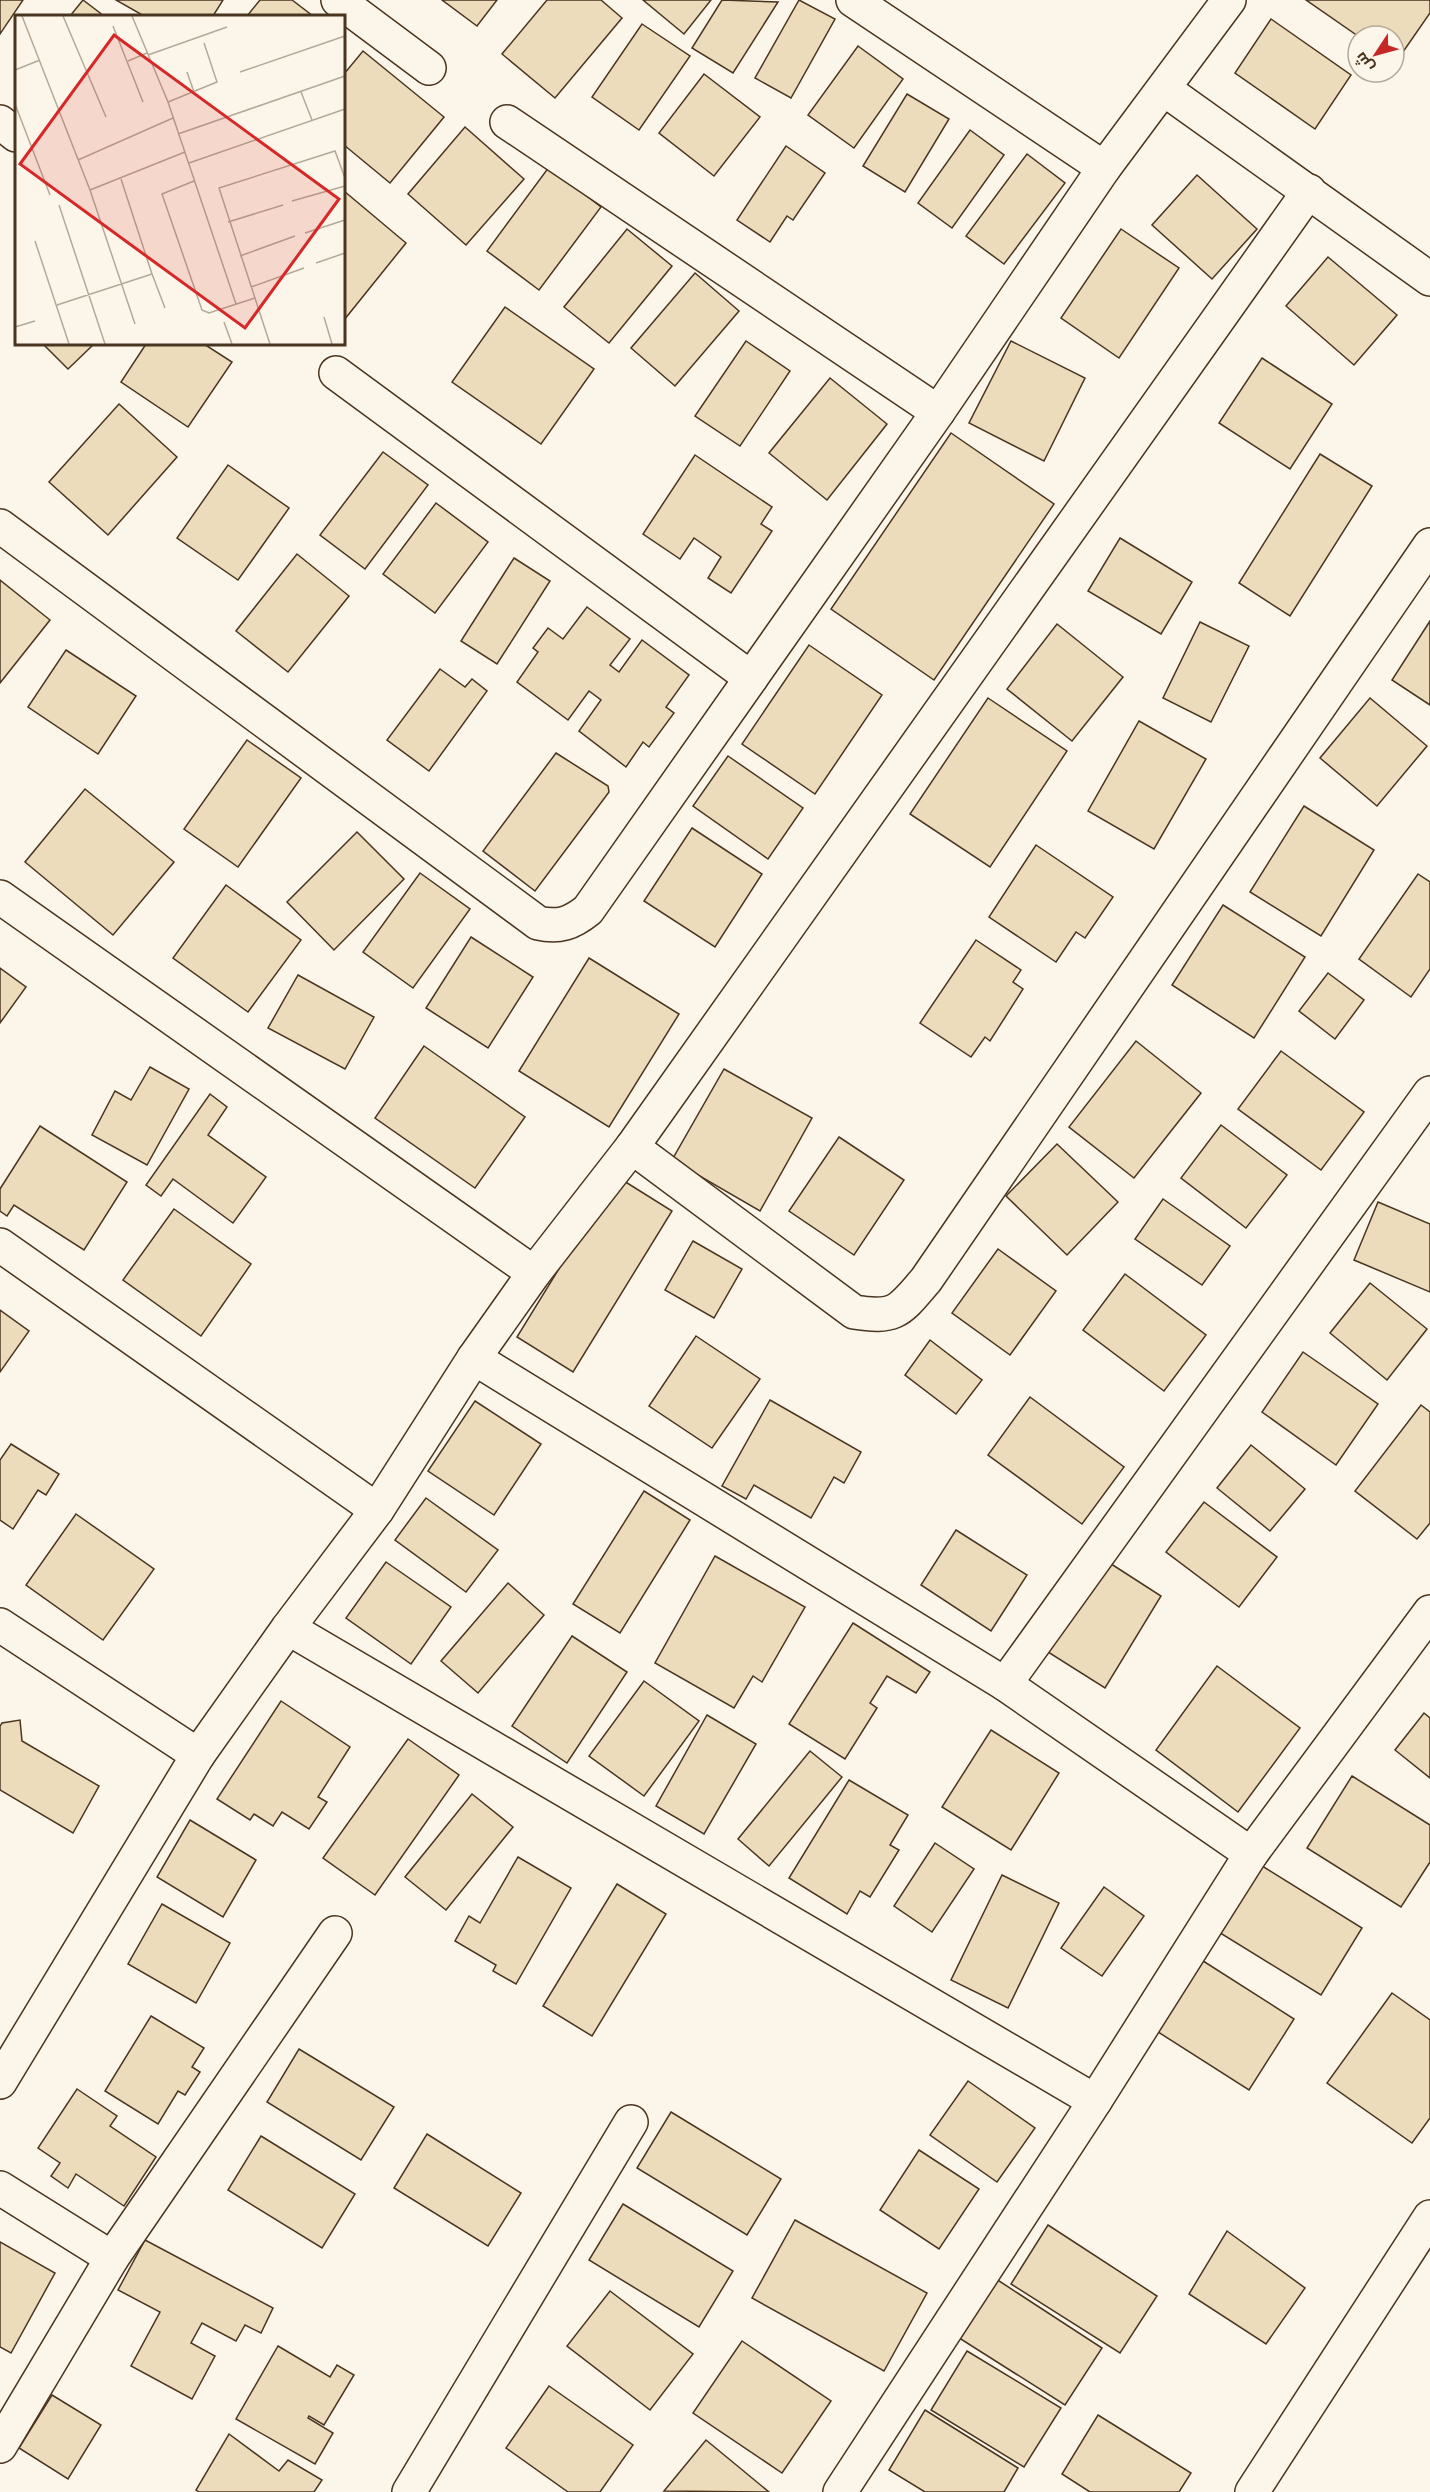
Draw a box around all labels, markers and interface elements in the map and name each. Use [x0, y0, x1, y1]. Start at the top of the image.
inset map [15, 15, 345, 345]
north arrow [1346, 24, 1406, 84]
text: ش [1349, 48, 1379, 78]

